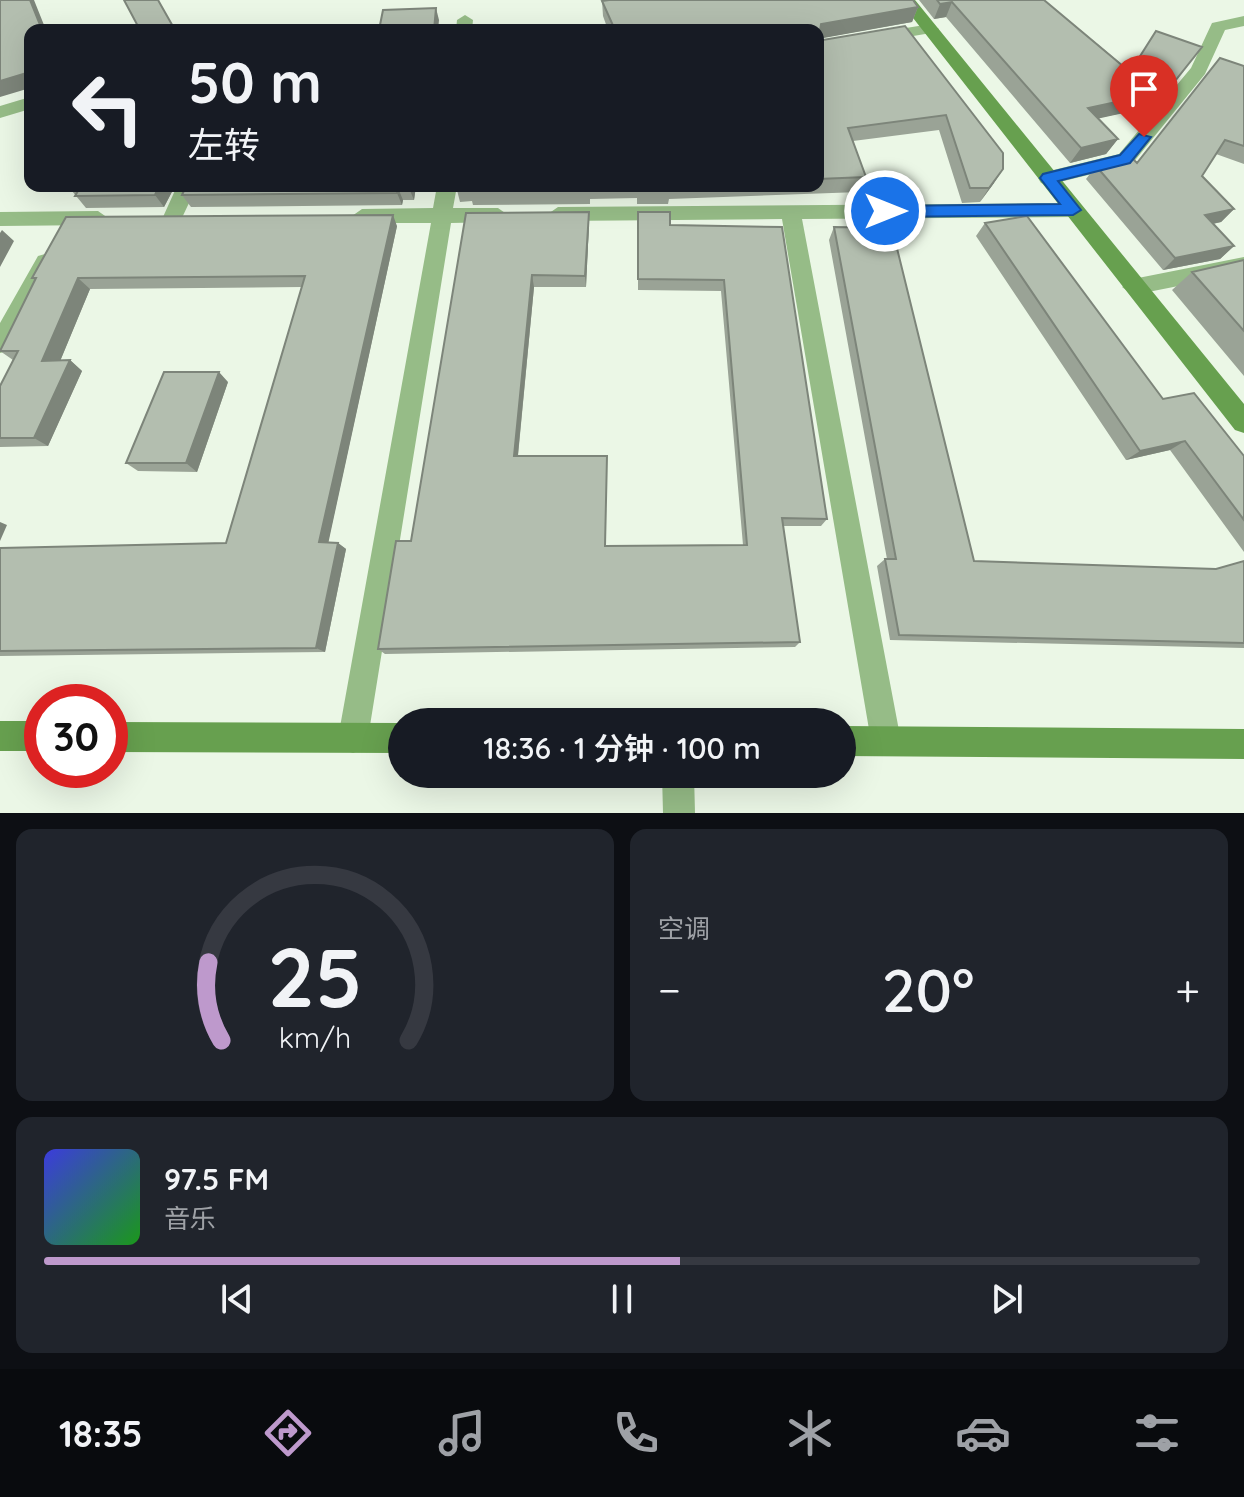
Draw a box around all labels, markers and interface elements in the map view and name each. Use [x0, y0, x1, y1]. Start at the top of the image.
text: 50 m [188, 47, 322, 117]
pin [1110, 55, 1178, 137]
icon: left [56, 56, 160, 160]
icon: arrive [1122, 67, 1166, 111]
text: 左转 [188, 122, 260, 167]
position arrow [843, 169, 927, 253]
speed limit sign: 30 [24, 684, 128, 788]
text: 18:36 · 1 分钟 · 100 m [483, 729, 761, 767]
text: 空调 [658, 912, 710, 945]
text: 25 [267, 924, 363, 1028]
text: 20° [882, 952, 974, 1027]
text: − [658, 962, 681, 1017]
text: + [1175, 962, 1200, 1017]
text: km/h [279, 1019, 351, 1055]
text: 97.5 FM [164, 1160, 269, 1198]
text: 音乐 [164, 1202, 216, 1235]
icon: previous [215, 1277, 259, 1321]
icon: pause [600, 1277, 644, 1321]
icon: next [985, 1277, 1029, 1321]
icon: directions [260, 1405, 316, 1461]
icon: music [434, 1405, 490, 1461]
icon: phone [608, 1405, 664, 1461]
icon: climate [782, 1405, 838, 1461]
icon: car [955, 1405, 1011, 1461]
icon: filters [1129, 1405, 1185, 1461]
text: 18:35 [59, 1411, 143, 1456]

